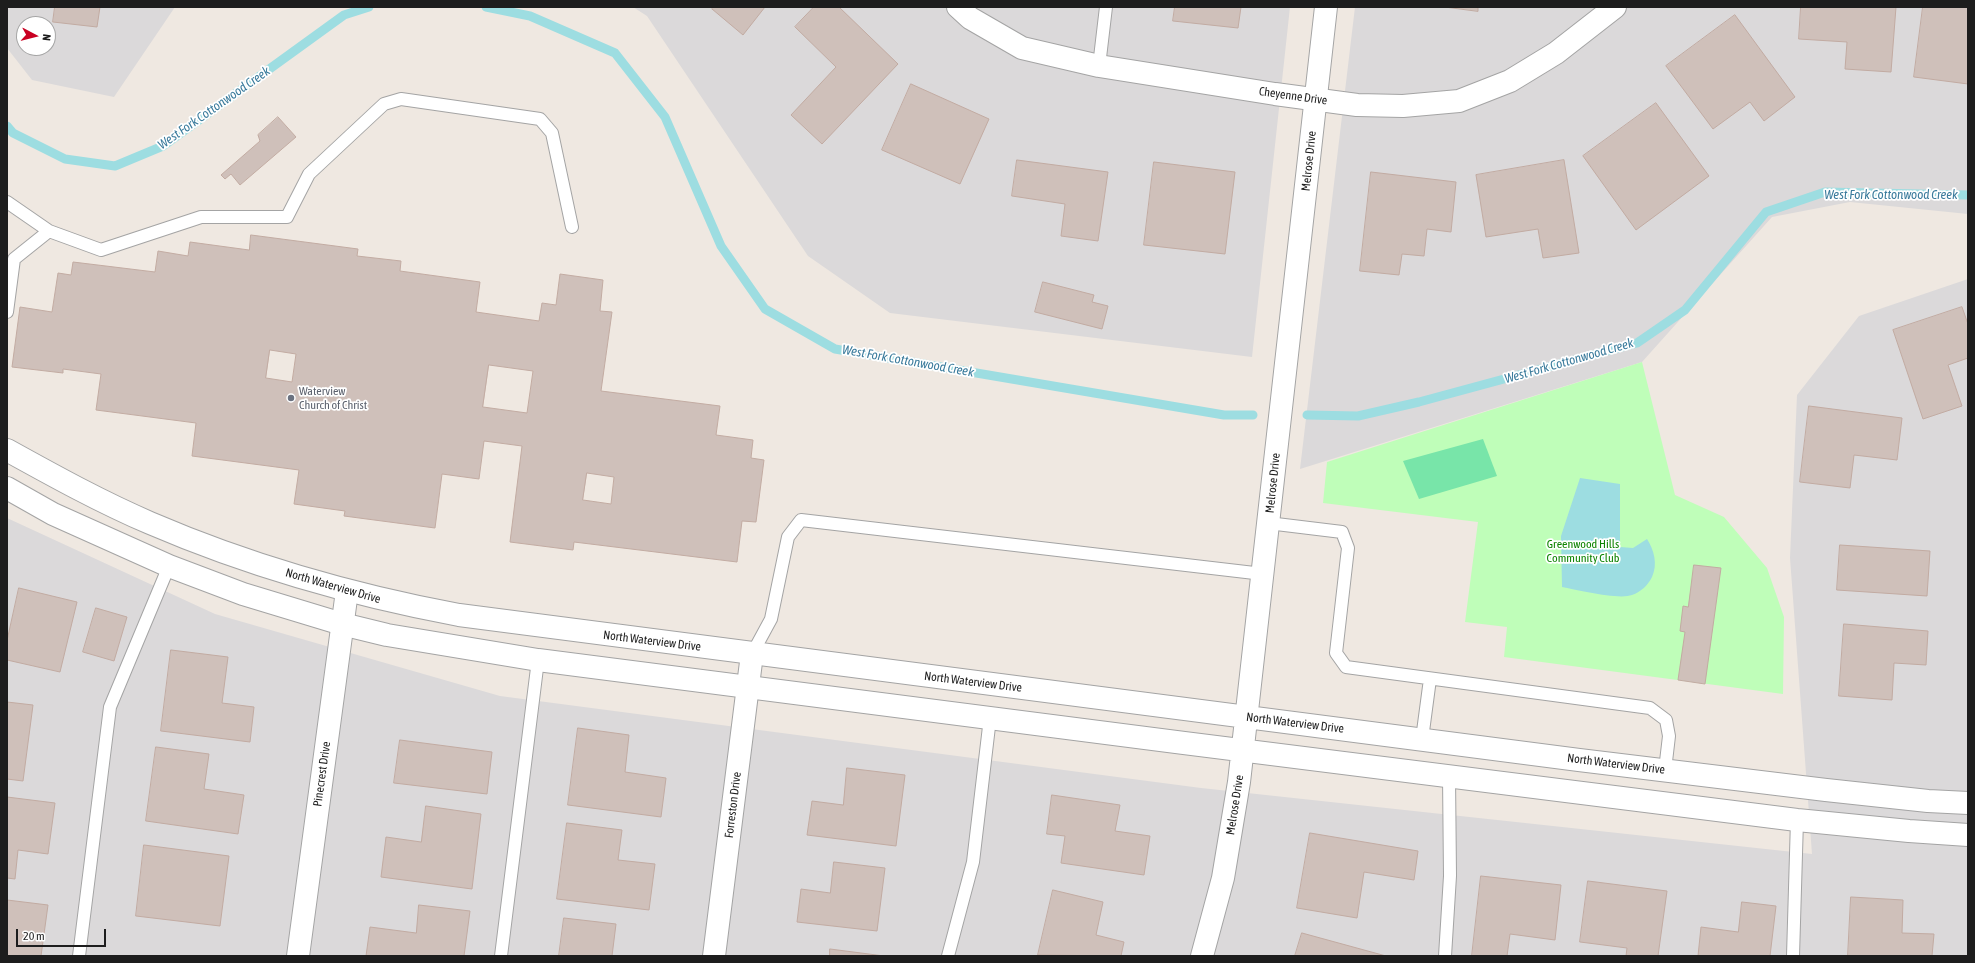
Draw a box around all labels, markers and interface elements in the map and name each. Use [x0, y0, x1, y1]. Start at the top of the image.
north arrow [16, 16, 56, 56]
text: N [41, 33, 53, 41]
water label: West Fork Cottonwood Creek [155, 63, 273, 153]
street label: Cheyenne Drive [1258, 84, 1328, 108]
street label: Melrose Drive [1299, 130, 1319, 192]
water label: West Fork Cottonwood Creek [1824, 187, 1958, 203]
water label: West Fork Cottonwood Creek [1503, 335, 1635, 387]
water label: West Fork Cottonwood Creek [841, 342, 975, 380]
place label: Waterview Church of Christ [299, 384, 367, 412]
marker: Waterview Church of Christ [286, 393, 296, 403]
street label: Melrose Drive [1263, 452, 1283, 514]
park label: Greenwood Hills Community Club [1547, 537, 1619, 565]
street label: North Waterview Drive [284, 566, 382, 606]
street label: North Waterview Drive [602, 628, 702, 654]
street label: North Waterview Drive [923, 669, 1023, 695]
street label: North Waterview Drive [1245, 710, 1345, 736]
street label: Pinecrest Drive [310, 740, 334, 808]
street label: North Waterview Drive [1566, 751, 1666, 777]
street label: Forreston Drive [722, 771, 744, 839]
street label: Melrose Drive [1223, 774, 1247, 836]
scale bar [18, 921, 108, 947]
text: 20 m [23, 929, 45, 943]

